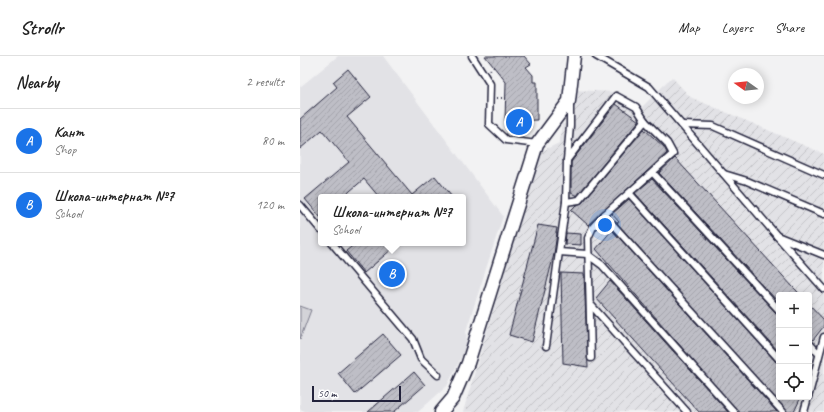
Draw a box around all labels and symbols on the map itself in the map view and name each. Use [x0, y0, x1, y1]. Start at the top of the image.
north arrow [728, 68, 764, 104]
pin: A [506, 107, 532, 137]
your location [595, 215, 615, 235]
pin: B [379, 259, 405, 289]
scale bar [312, 384, 401, 403]

